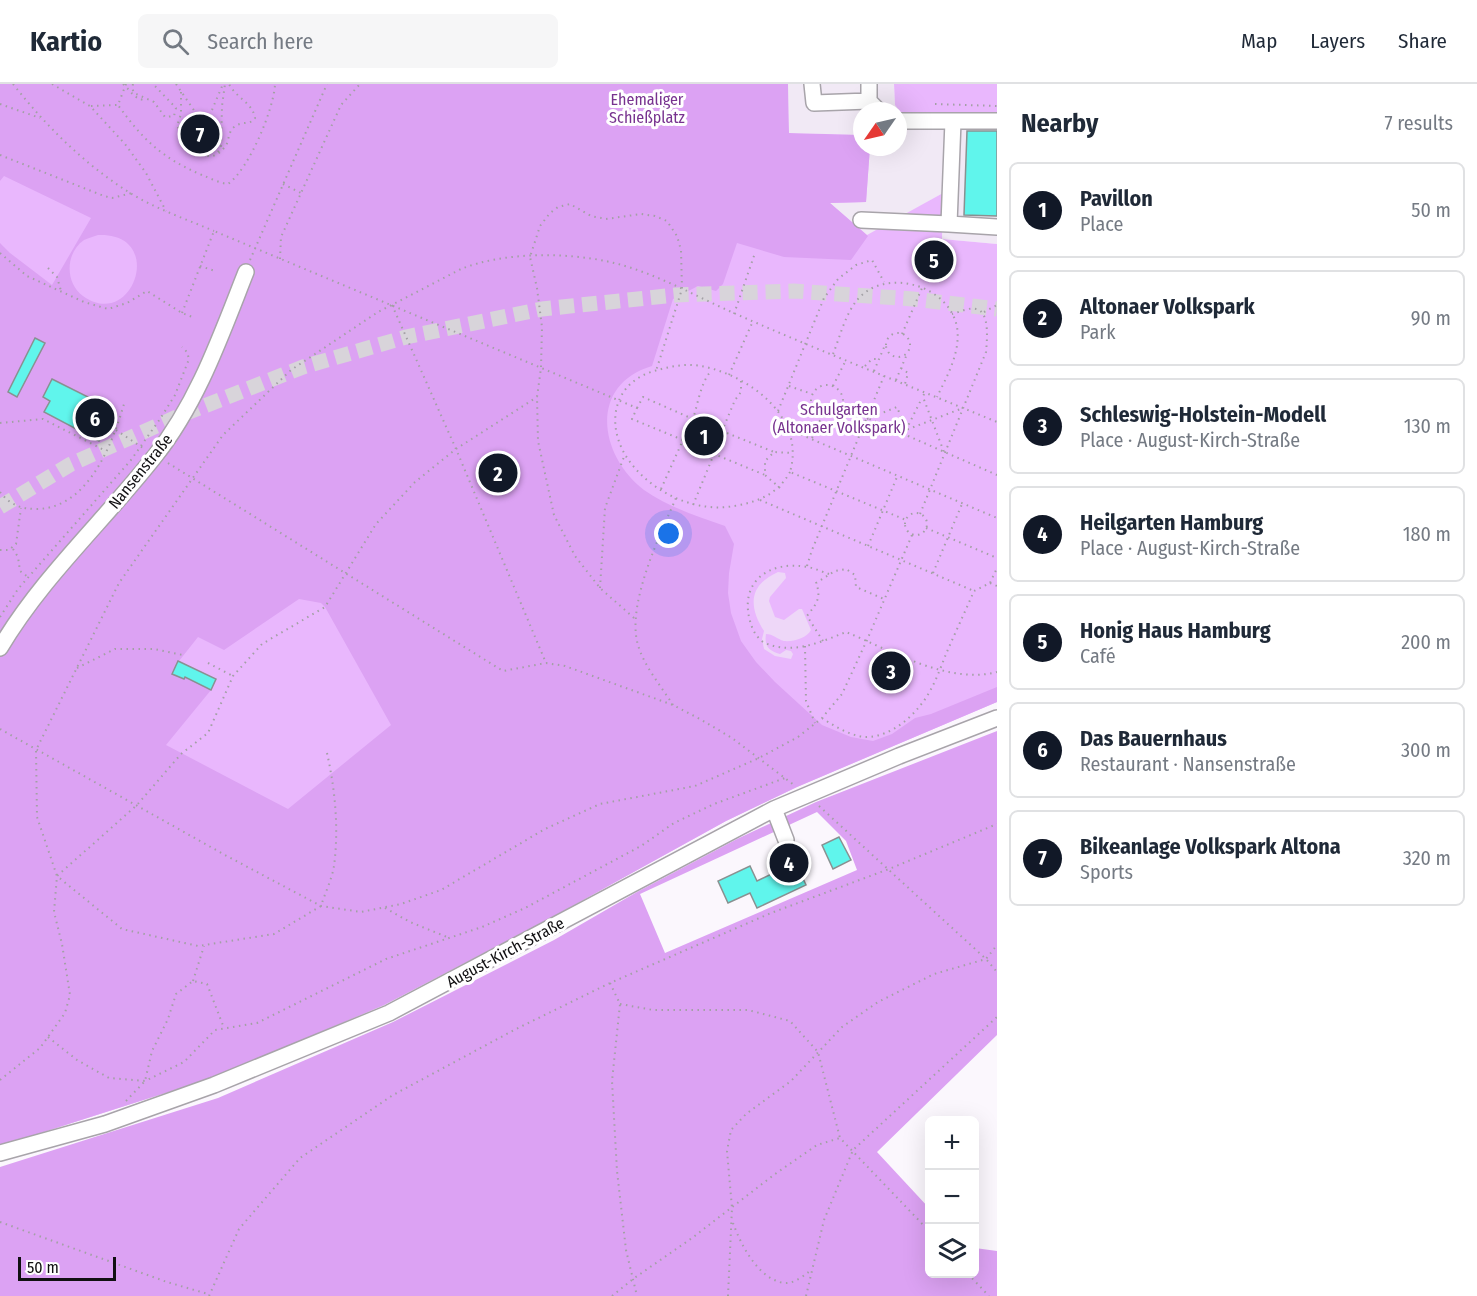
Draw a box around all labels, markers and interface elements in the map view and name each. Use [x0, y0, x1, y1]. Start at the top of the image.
search box [138, 14, 558, 68]
text: Kartio [30, 25, 102, 58]
icon: search [159, 25, 192, 58]
text: Search here [207, 28, 313, 55]
text: Map [1241, 28, 1277, 54]
text: Layers [1310, 28, 1365, 54]
text: Share [1398, 28, 1447, 54]
park label: Ehemaliger Schießplatz [609, 90, 685, 127]
north arrow [853, 102, 907, 156]
text: Nearby [1021, 108, 1098, 139]
text: 7 results [1385, 111, 1453, 135]
pin: 7 [180, 112, 220, 156]
text: Pavillon [1080, 185, 1153, 212]
text: 1 [1038, 198, 1047, 222]
text: 50 m [1411, 198, 1451, 222]
text: Place [1080, 212, 1123, 236]
pin: 5 [914, 238, 954, 282]
text: Altonaer Volkspark [1080, 293, 1255, 320]
text: 2 [1038, 306, 1047, 330]
text: 90 m [1411, 306, 1451, 330]
text: Park [1080, 320, 1116, 344]
pin: 6 [76, 396, 115, 440]
park label: Schulgarten (Altonaer Volkspark) [773, 400, 906, 437]
text: Schleswig-Holstein-Modell [1080, 401, 1326, 428]
pin: 1 [684, 414, 724, 458]
text: 3 [1038, 414, 1047, 438]
text: 130 m [1404, 414, 1451, 438]
text: Place · August-Kirch-Straße [1080, 428, 1300, 452]
street label: Nansenstraße [104, 430, 176, 513]
pin: 2 [478, 450, 518, 496]
text: Heilgarten Hamburg [1080, 509, 1263, 536]
your location [654, 519, 683, 548]
text: 4 [1037, 522, 1048, 546]
text: 180 m [1403, 522, 1451, 546]
text: Place · August-Kirch-Straße [1080, 536, 1300, 560]
text: Honig Haus Hamburg [1080, 617, 1271, 644]
text: 5 [1038, 630, 1047, 654]
text: 200 m [1401, 630, 1451, 654]
text: Café [1080, 644, 1116, 668]
pin: 3 [872, 648, 910, 694]
text: Das Bauernhaus [1080, 725, 1227, 752]
text: 6 [1037, 738, 1048, 762]
text: 300 m [1401, 738, 1451, 762]
text: Restaurant · Nansenstraße [1080, 752, 1296, 776]
text: Bikeanlage Volkspark Altona [1080, 833, 1341, 860]
pin: 4 [770, 840, 808, 886]
text: 7 [1038, 846, 1047, 870]
text: 320 m [1403, 846, 1451, 870]
text: Sports [1080, 860, 1133, 884]
street label: August-Kirch-Straße [443, 913, 567, 991]
map controls [925, 1116, 979, 1278]
button: + [925, 1116, 979, 1170]
button: − [925, 1170, 979, 1224]
button: layers [925, 1224, 979, 1278]
scale bar [18, 1254, 116, 1282]
text: 50 m [27, 1258, 59, 1277]

